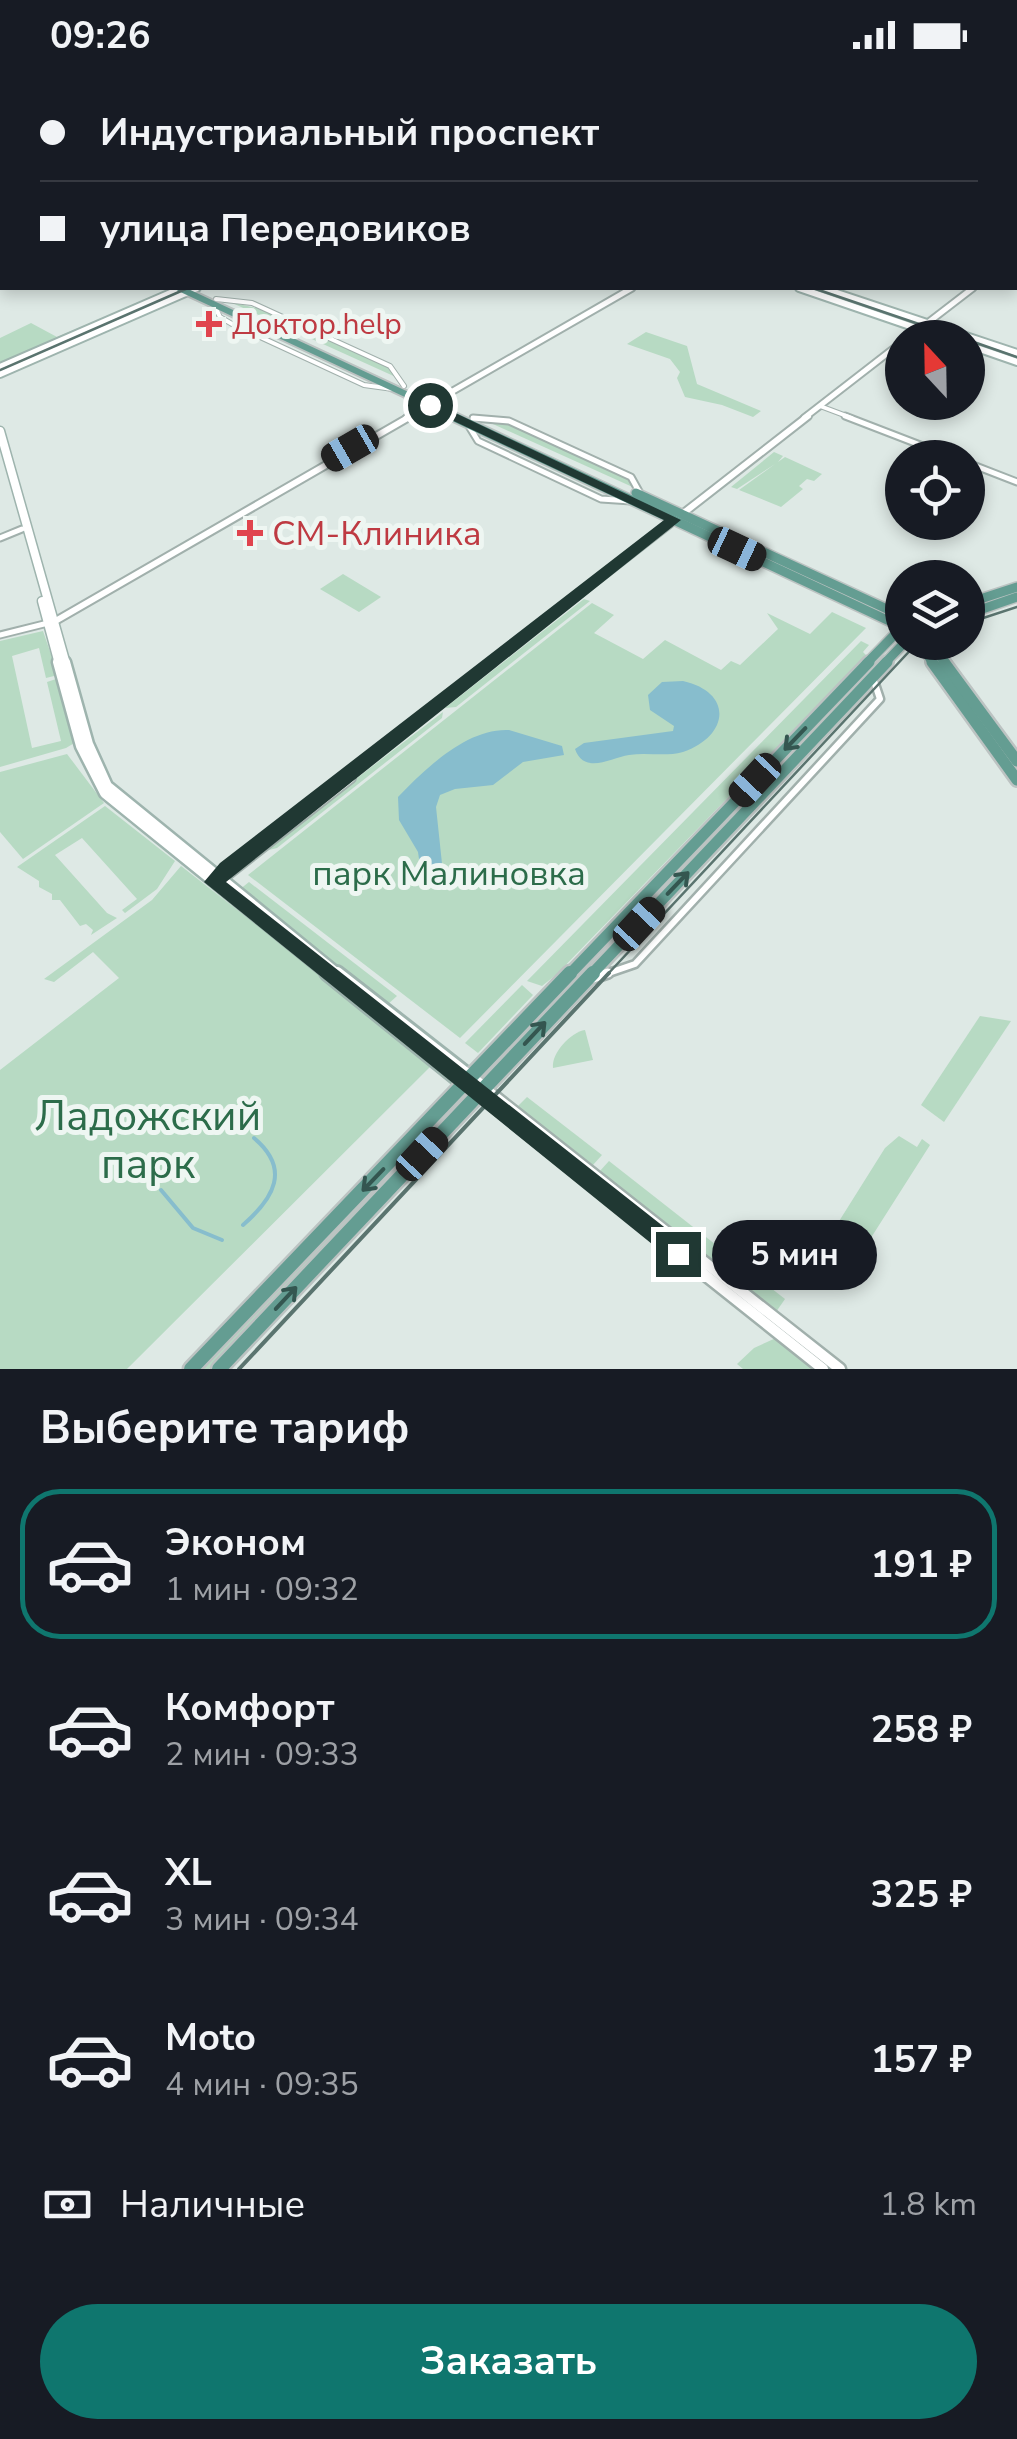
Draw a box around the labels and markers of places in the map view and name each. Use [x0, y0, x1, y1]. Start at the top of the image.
place label: Доктор.help [232, 304, 402, 345]
marker: Доктор.help [196, 311, 222, 337]
place label: СМ-Клиника [272, 510, 482, 557]
marker: СМ-Клиника [237, 520, 263, 546]

